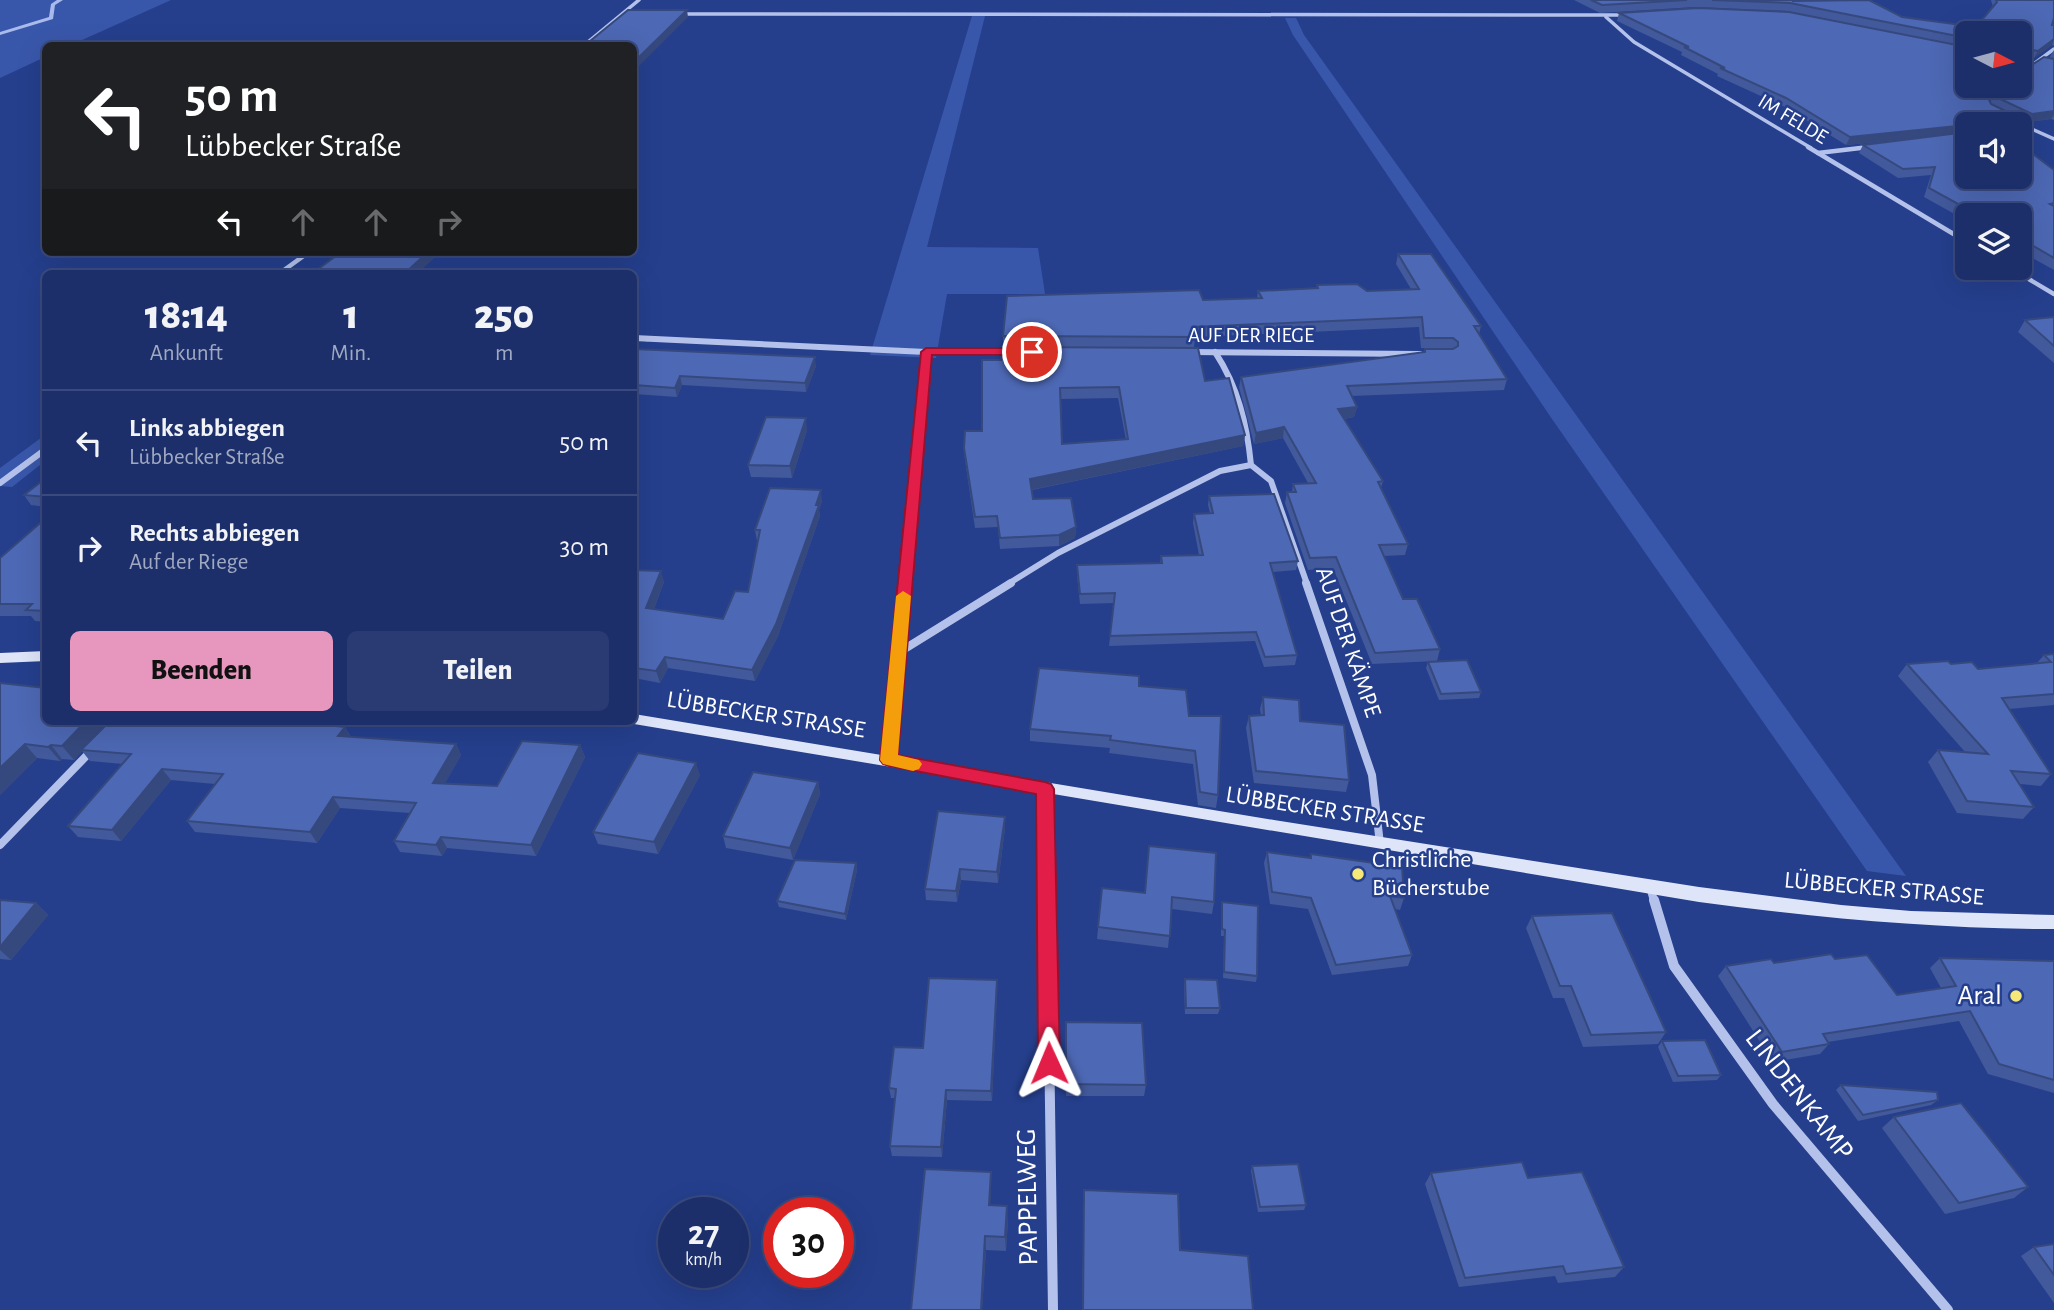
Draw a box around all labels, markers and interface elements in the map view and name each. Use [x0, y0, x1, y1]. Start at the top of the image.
north arrow [1955, 21, 2032, 98]
map controls [1955, 21, 2032, 280]
icon: left [70, 70, 161, 161]
text: 50 m [185, 72, 279, 121]
street label: IM FELDE [1754, 90, 1832, 148]
button: sound [1955, 112, 2032, 189]
text: Lübbecker Straße [185, 130, 402, 162]
icon: left [211, 203, 249, 241]
icon: ahead [284, 203, 322, 241]
icon: ahead [357, 203, 395, 241]
icon: right [430, 203, 468, 241]
button: layers [1955, 203, 2032, 280]
text: 18:14 [145, 294, 228, 336]
text: 1 [343, 294, 359, 336]
text: 250 [474, 294, 534, 336]
pin [1002, 322, 1062, 382]
street label: AUF DER RIEGE [1188, 325, 1314, 346]
icon: arrive [1013, 333, 1051, 371]
text: Ankunft [150, 342, 223, 365]
text: Min. [331, 342, 371, 365]
text: m [495, 342, 513, 365]
text: Links abbiegen [129, 415, 285, 441]
icon: left [70, 424, 108, 462]
text: 50 m [559, 429, 609, 455]
text: Lübbecker Straße [129, 446, 285, 469]
text: Rechts abbiegen [129, 520, 300, 546]
icon: right [70, 529, 108, 567]
text: 30 m [559, 534, 609, 560]
text: Auf der Riege [129, 551, 248, 574]
street label: AUF DER KÄMPE [1311, 563, 1386, 721]
button: Beenden [70, 631, 333, 711]
button: Teilen [347, 631, 609, 711]
street label: LÜBBECKER STRASSE [665, 686, 868, 743]
street label: LÜBBECKER STRASSE [1224, 781, 1427, 838]
place label: Christliche Bücherstube [1372, 848, 1490, 900]
marker: Christliche Bücherstube [1350, 866, 1366, 882]
street label: LÜBBECKER STRASSE [1783, 867, 1985, 910]
place label: Aral [1957, 982, 2002, 1010]
marker: Aral [2008, 988, 2024, 1004]
street label: LINDENKAMP [1740, 1024, 1858, 1166]
position arrow [1012, 1026, 1086, 1100]
street label: PAPPELWEG [1013, 1128, 1043, 1266]
speed limit sign: 30 [763, 1197, 854, 1288]
text: 27 [688, 1216, 719, 1251]
text: km/h [685, 1251, 722, 1269]

